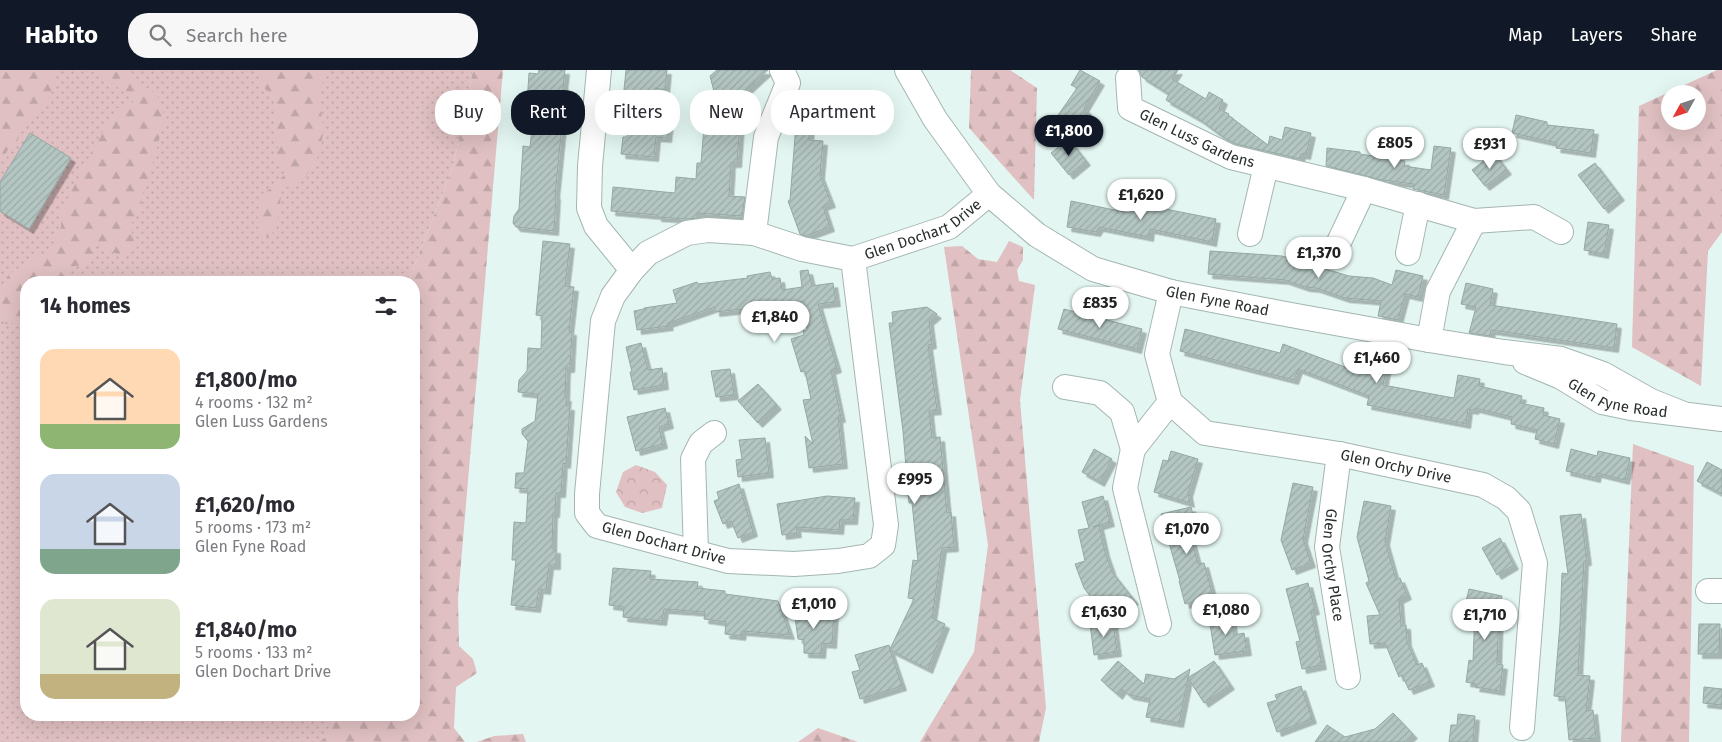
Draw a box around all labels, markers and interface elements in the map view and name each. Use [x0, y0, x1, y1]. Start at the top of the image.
search box [128, 13, 478, 58]
text: Habito [25, 21, 98, 49]
icon: search [146, 21, 174, 49]
text: Search here [186, 24, 288, 47]
text: Map [1508, 24, 1543, 46]
text: Layers [1571, 24, 1623, 46]
text: Share [1651, 24, 1697, 46]
north arrow [1661, 85, 1706, 130]
map controls [1661, 85, 1706, 130]
chip: Buy [435, 90, 501, 135]
chip: Rent [511, 90, 585, 135]
chip: Filters [595, 90, 680, 135]
chip: New [690, 90, 761, 135]
chip: Apartment [771, 90, 894, 135]
street label: Glen Luss Gardens [1137, 105, 1256, 171]
pin: £1,800 [1028, 114, 1110, 157]
text: £1,800 [1045, 121, 1093, 140]
pin: £805 [1365, 126, 1425, 169]
pin: £931 [1460, 128, 1520, 170]
text: £805 [1377, 133, 1413, 152]
text: £931 [1474, 134, 1506, 153]
pin: £1,620 [1100, 178, 1182, 221]
text: £1,620 [1118, 185, 1164, 204]
street label: Glen Dochart Drive [862, 195, 985, 264]
pin: £1,370 [1278, 236, 1360, 279]
text: £1,370 [1297, 243, 1341, 262]
street label: Glen Fyne Road [1164, 282, 1270, 320]
pin: £835 [1070, 286, 1130, 329]
icon: filters [372, 292, 400, 320]
text: 14 homes [40, 293, 130, 319]
text: £835 [1083, 293, 1117, 312]
pin: £1,840 [734, 300, 816, 343]
text: £1,840 [752, 307, 798, 326]
pin: £1,460 [1336, 342, 1418, 384]
text: £1,460 [1354, 348, 1400, 367]
text: £1,800/mo [195, 367, 297, 393]
icon: home [80, 369, 140, 429]
street label: Glen Fyne Road [1565, 374, 1668, 421]
text: 4 rooms · 132 m² [195, 393, 313, 412]
text: Glen Luss Gardens [195, 412, 328, 431]
street label: Glen Orchy Drive [1339, 446, 1453, 487]
pin: £995 [885, 462, 945, 505]
text: £995 [898, 469, 932, 488]
text: £1,620/mo [195, 492, 295, 518]
icon: home [80, 494, 140, 554]
street label: Glen Orchy Place [1317, 507, 1348, 623]
pin: £1,070 [1146, 512, 1228, 555]
text: 5 rooms · 173 m² [195, 518, 311, 537]
street label: Glen Dochart Drive [600, 518, 728, 568]
text: £1,070 [1165, 519, 1209, 538]
text: Glen Fyne Road [195, 537, 306, 556]
pin: £1,010 [773, 588, 855, 630]
text: £1,010 [792, 594, 836, 613]
pin: £1,080 [1185, 594, 1267, 636]
pin: £1,630 [1063, 596, 1145, 638]
pin: £1,710 [1444, 598, 1526, 641]
text: £1,080 [1202, 600, 1250, 619]
text: £1,630 [1081, 602, 1127, 621]
text: £1,710 [1463, 605, 1507, 624]
text: £1,840/mo [195, 617, 297, 643]
icon: home [80, 619, 140, 679]
text: 5 rooms · 133 m² [195, 643, 312, 662]
text: Glen Dochart Drive [195, 662, 331, 681]

